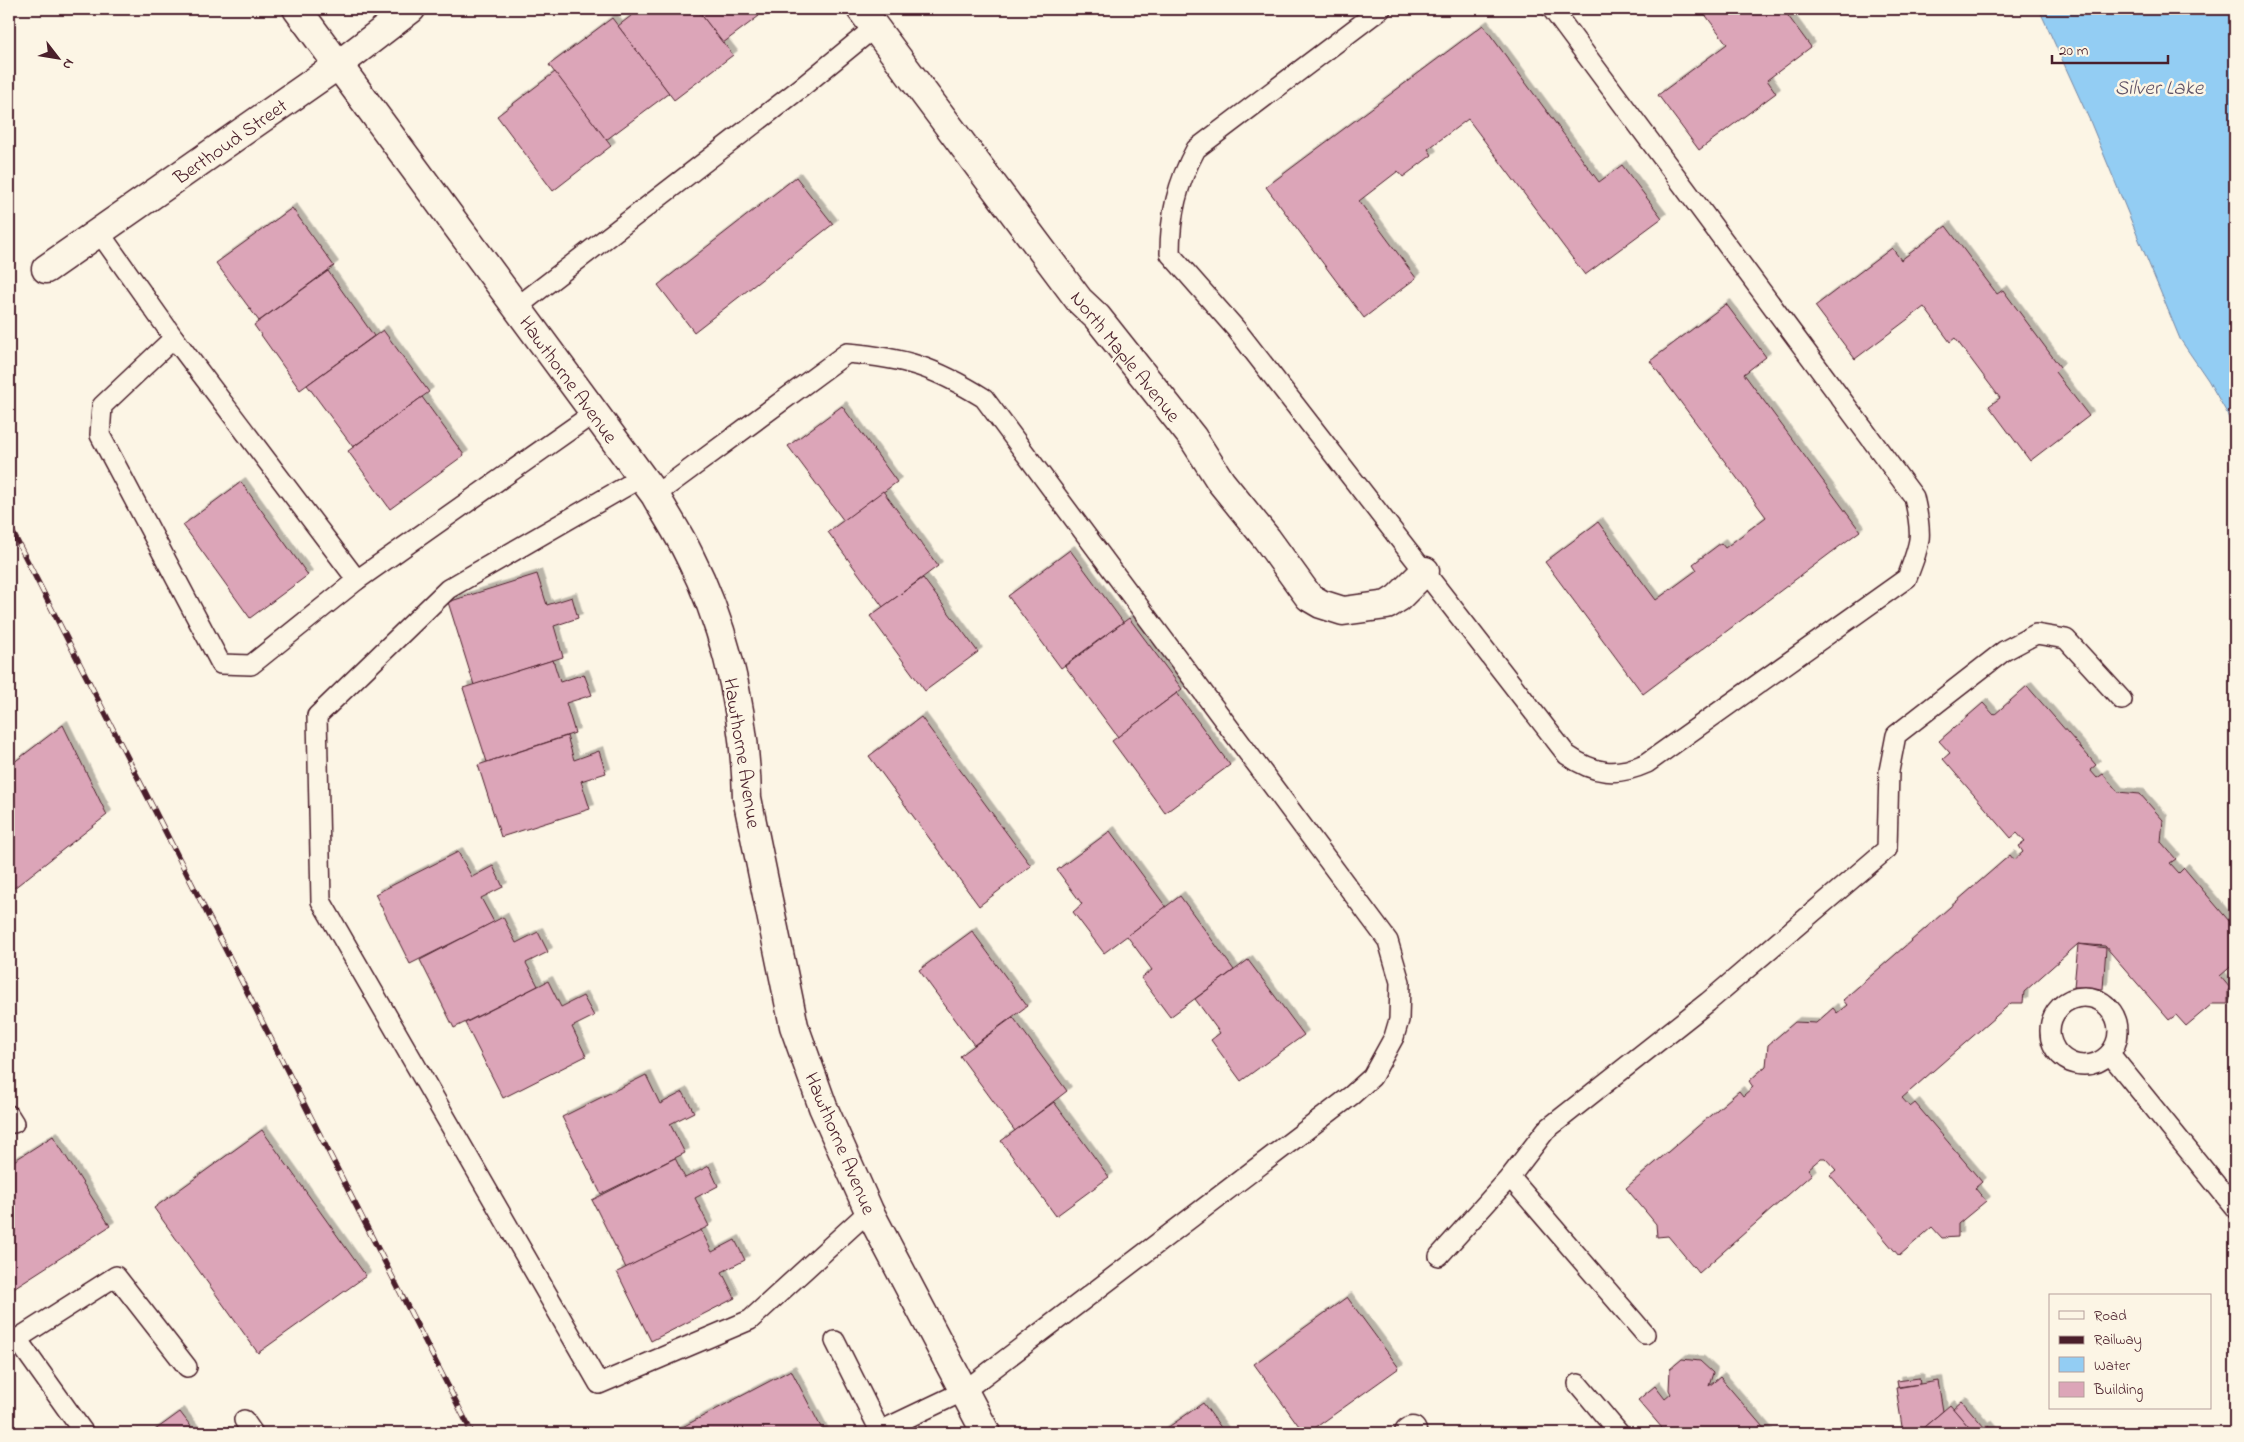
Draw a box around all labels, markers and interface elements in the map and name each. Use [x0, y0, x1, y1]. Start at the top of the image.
north arrow [32, 32, 82, 82]
scale bar [2052, 32, 2168, 64]
text: 20 m [2059, 40, 2089, 62]
text: N [56, 54, 79, 73]
water label: Silver Lake [2115, 74, 2205, 104]
street label: Berthoud Street [168, 93, 295, 194]
street label: North Maple Avenue [1062, 286, 1186, 430]
street label: Hawthorne Avenue [511, 310, 623, 451]
street label: Hawthorne Avenue [714, 676, 767, 831]
street label: Hawthorne Avenue [796, 1068, 882, 1220]
legend [2049, 1294, 2212, 1410]
text: Road [2094, 1305, 2127, 1327]
text: Railway [2094, 1329, 2142, 1352]
text: Water [2094, 1355, 2130, 1377]
text: Building [2093, 1379, 2143, 1402]

